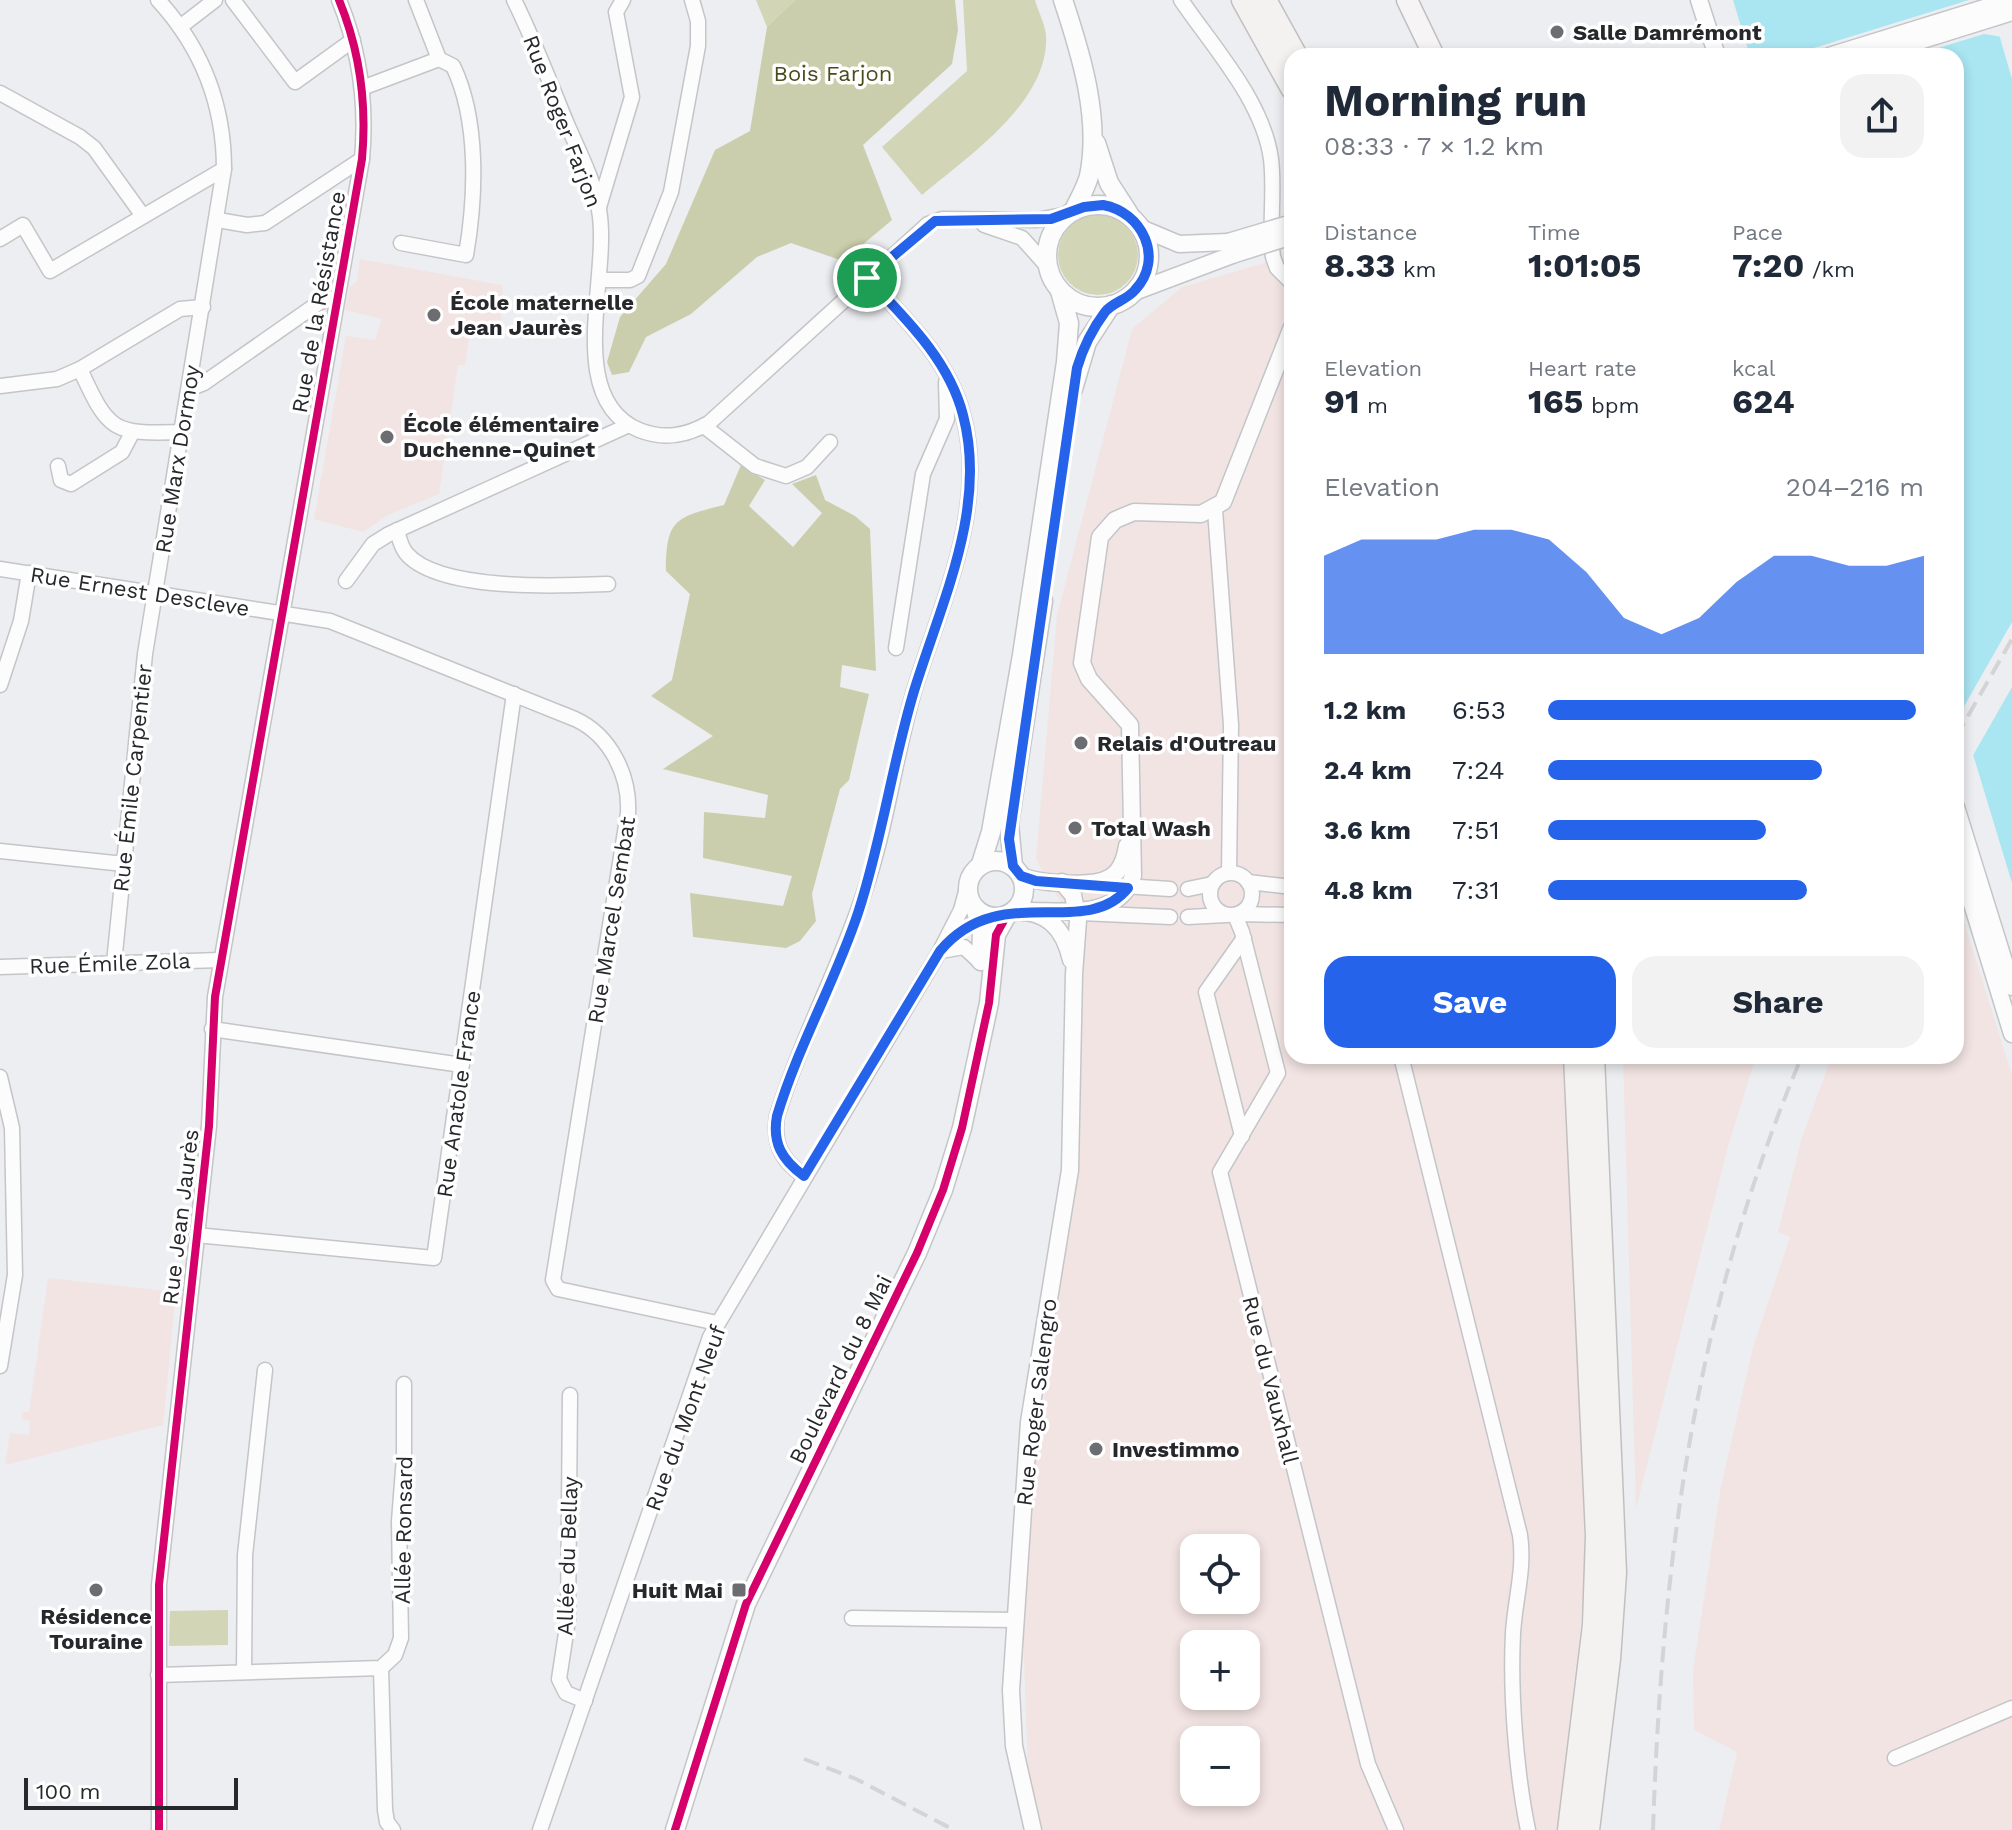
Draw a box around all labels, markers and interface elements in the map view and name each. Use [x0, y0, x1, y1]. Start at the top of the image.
place label: Salle Damrémont [1573, 20, 1762, 45]
marker: Salle Damrémont [1548, 23, 1566, 41]
street label: Rue Roger Farjon [518, 32, 607, 211]
park label: Bois Farjon [774, 61, 892, 86]
button: share [1840, 74, 1924, 158]
text: Morning run [1324, 75, 1587, 127]
text: 08:33 · 7 × 1.2 km [1324, 131, 1544, 161]
street label: Rue de la Résistance [287, 189, 350, 415]
text: Distance [1324, 220, 1418, 245]
text: Time [1528, 220, 1580, 245]
text: Pace [1732, 220, 1783, 245]
pin [833, 244, 901, 312]
text: 8.33 [1324, 245, 1396, 285]
text: 1:01:05 [1528, 245, 1641, 285]
text: 7:20 [1732, 245, 1805, 285]
icon: arrive [845, 256, 889, 300]
text: km [1396, 257, 1436, 282]
text: /km [1805, 257, 1855, 282]
place label: École maternelle Jean Jaurès [450, 290, 634, 340]
marker: École maternelle Jean Jaurès [425, 306, 443, 324]
text: Elevation [1324, 356, 1422, 381]
text: Heart rate [1528, 356, 1637, 381]
text: kcal [1732, 356, 1776, 381]
street label: Rue Marx Dormoy [150, 363, 205, 555]
text: 91 [1324, 381, 1360, 421]
text: 165 [1528, 381, 1583, 421]
text: 624 [1732, 381, 1795, 421]
text: m [1360, 393, 1388, 418]
text: bpm [1583, 393, 1639, 418]
place label: École élémentaire Duchenne-Quinet [403, 412, 599, 462]
marker: École élémentaire Duchenne-Quinet [378, 428, 396, 446]
text: Elevation [1324, 472, 1440, 502]
text: 204–216 m [1786, 472, 1924, 502]
street label: Rue Ernest Descleve [29, 562, 251, 621]
street label: Rue Émile Carpentier [108, 663, 157, 893]
text: 1.2 km [1324, 695, 1406, 725]
text: 6:53 [1452, 695, 1506, 725]
place label: Relais d'Outreau [1097, 731, 1276, 756]
marker: Relais d'Outreau [1072, 734, 1090, 752]
text: 2.4 km [1324, 755, 1412, 785]
text: 7:24 [1452, 755, 1505, 785]
street label: Rue Marcel Sembat [583, 815, 640, 1025]
text: 3.6 km [1324, 815, 1411, 845]
text: 7:51 [1452, 815, 1500, 845]
place label: Total Wash [1091, 816, 1211, 841]
marker: Total Wash [1066, 819, 1084, 837]
text: 4.8 km [1324, 875, 1413, 905]
text: 7:31 [1452, 875, 1500, 905]
street label: Rue Émile Zola [29, 948, 191, 979]
button: Save [1324, 956, 1616, 1048]
button: Share [1632, 956, 1924, 1048]
street label: Rue Anatole France [432, 989, 485, 1199]
street label: Rue Jean Jaurès [157, 1128, 204, 1306]
street label: Boulevard du 8 Mai [784, 1271, 897, 1468]
street label: Rue du Vauxhall [1238, 1293, 1304, 1467]
street label: Rue Roger Salengro [1011, 1297, 1062, 1507]
street label: Rue du Mont Neuf [640, 1322, 731, 1514]
place label: Investimmo [1112, 1437, 1240, 1462]
marker: Investimmo [1087, 1440, 1105, 1458]
street label: Allée Ronsard [390, 1456, 417, 1604]
street label: Allée du Bellay [552, 1475, 583, 1636]
map controls [1180, 1534, 1260, 1806]
button: locate [1180, 1534, 1260, 1614]
place label: Huit Mai [632, 1578, 723, 1603]
marker: Résidence Touraine [87, 1581, 105, 1599]
marker: Huit Mai [730, 1581, 748, 1599]
place label: Résidence Touraine [40, 1604, 152, 1654]
button: + [1180, 1630, 1260, 1710]
button: − [1180, 1726, 1260, 1806]
scale bar [24, 1774, 238, 1810]
text: 100 m [36, 1779, 100, 1804]

